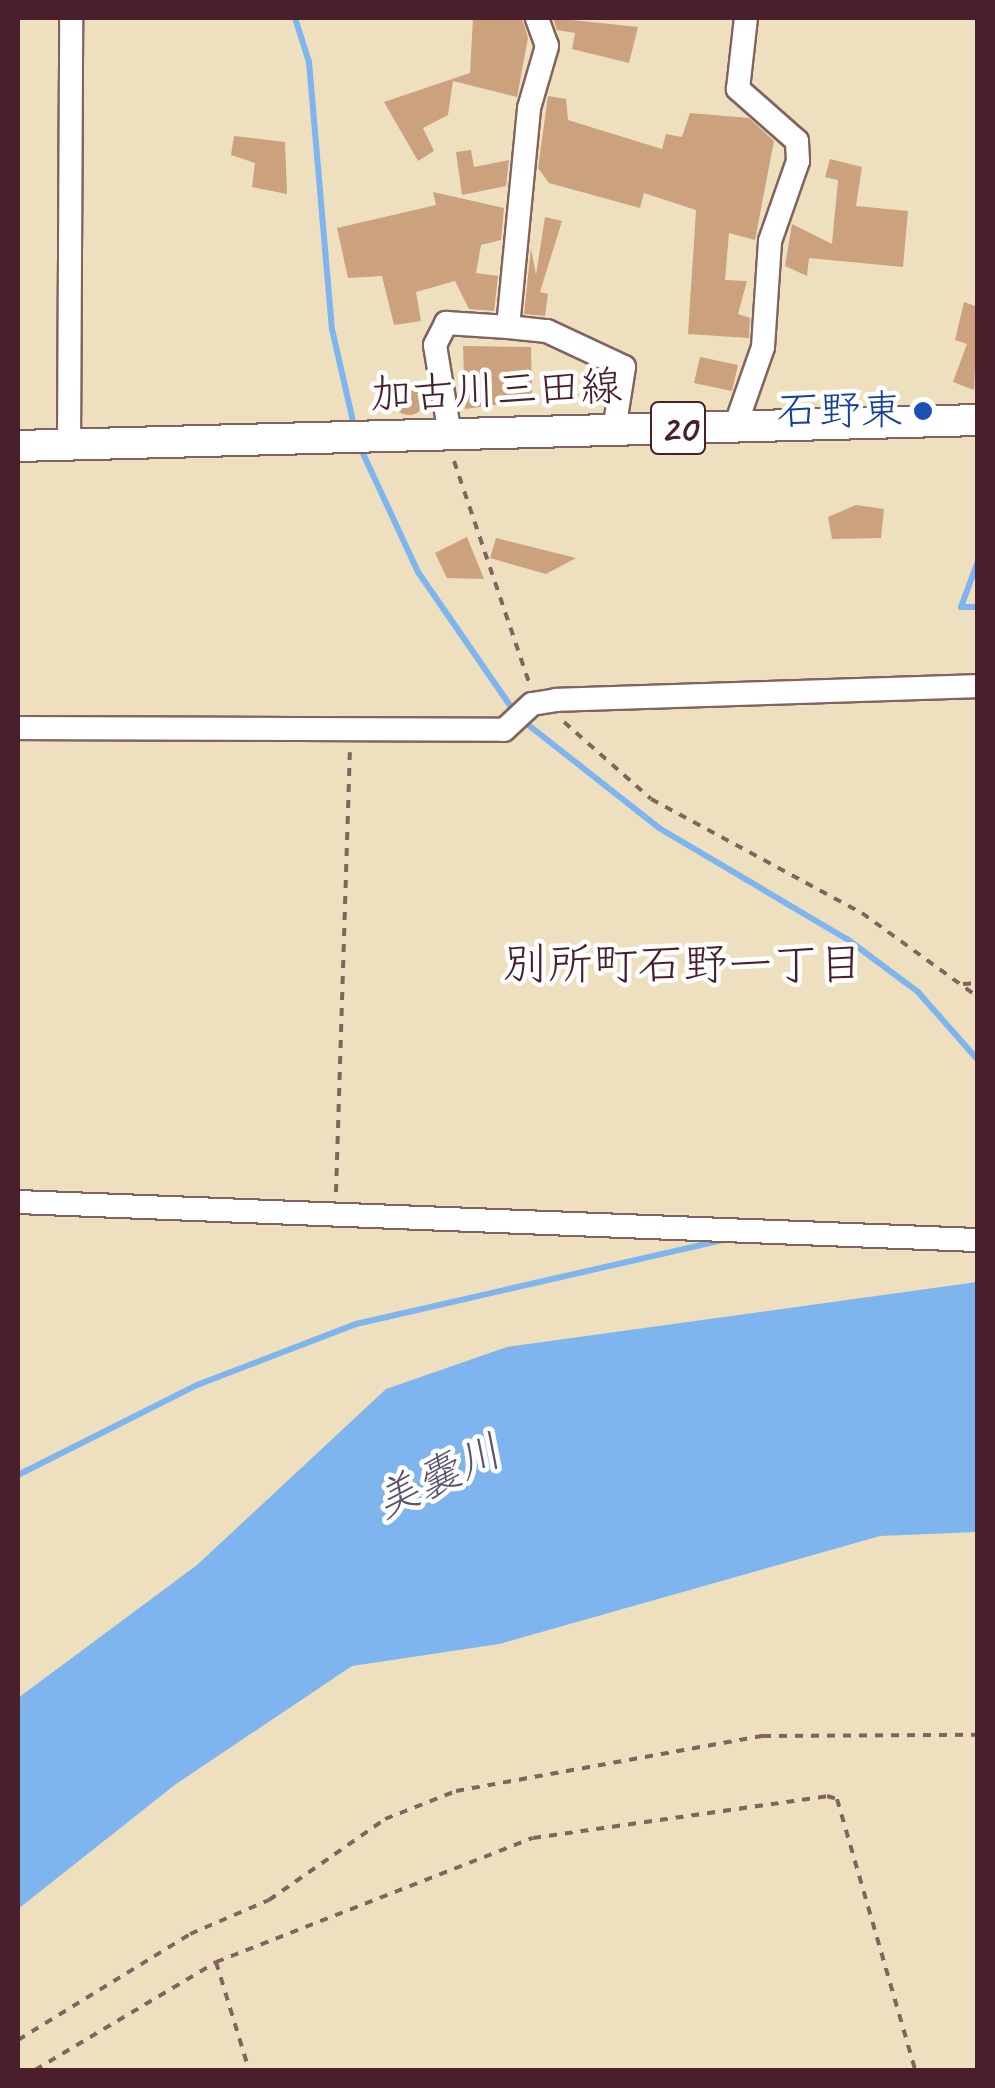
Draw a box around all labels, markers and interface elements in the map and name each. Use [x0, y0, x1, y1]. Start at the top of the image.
street label: 加古川三田線 [369, 361, 623, 421]
place label: 石野東 [777, 386, 903, 436]
road number: 20 [648, 393, 708, 463]
marker: 石野東 [912, 400, 934, 422]
district label: 別所町石野一丁目 [503, 938, 863, 992]
water label: 美嚢川 [365, 1424, 511, 1530]

